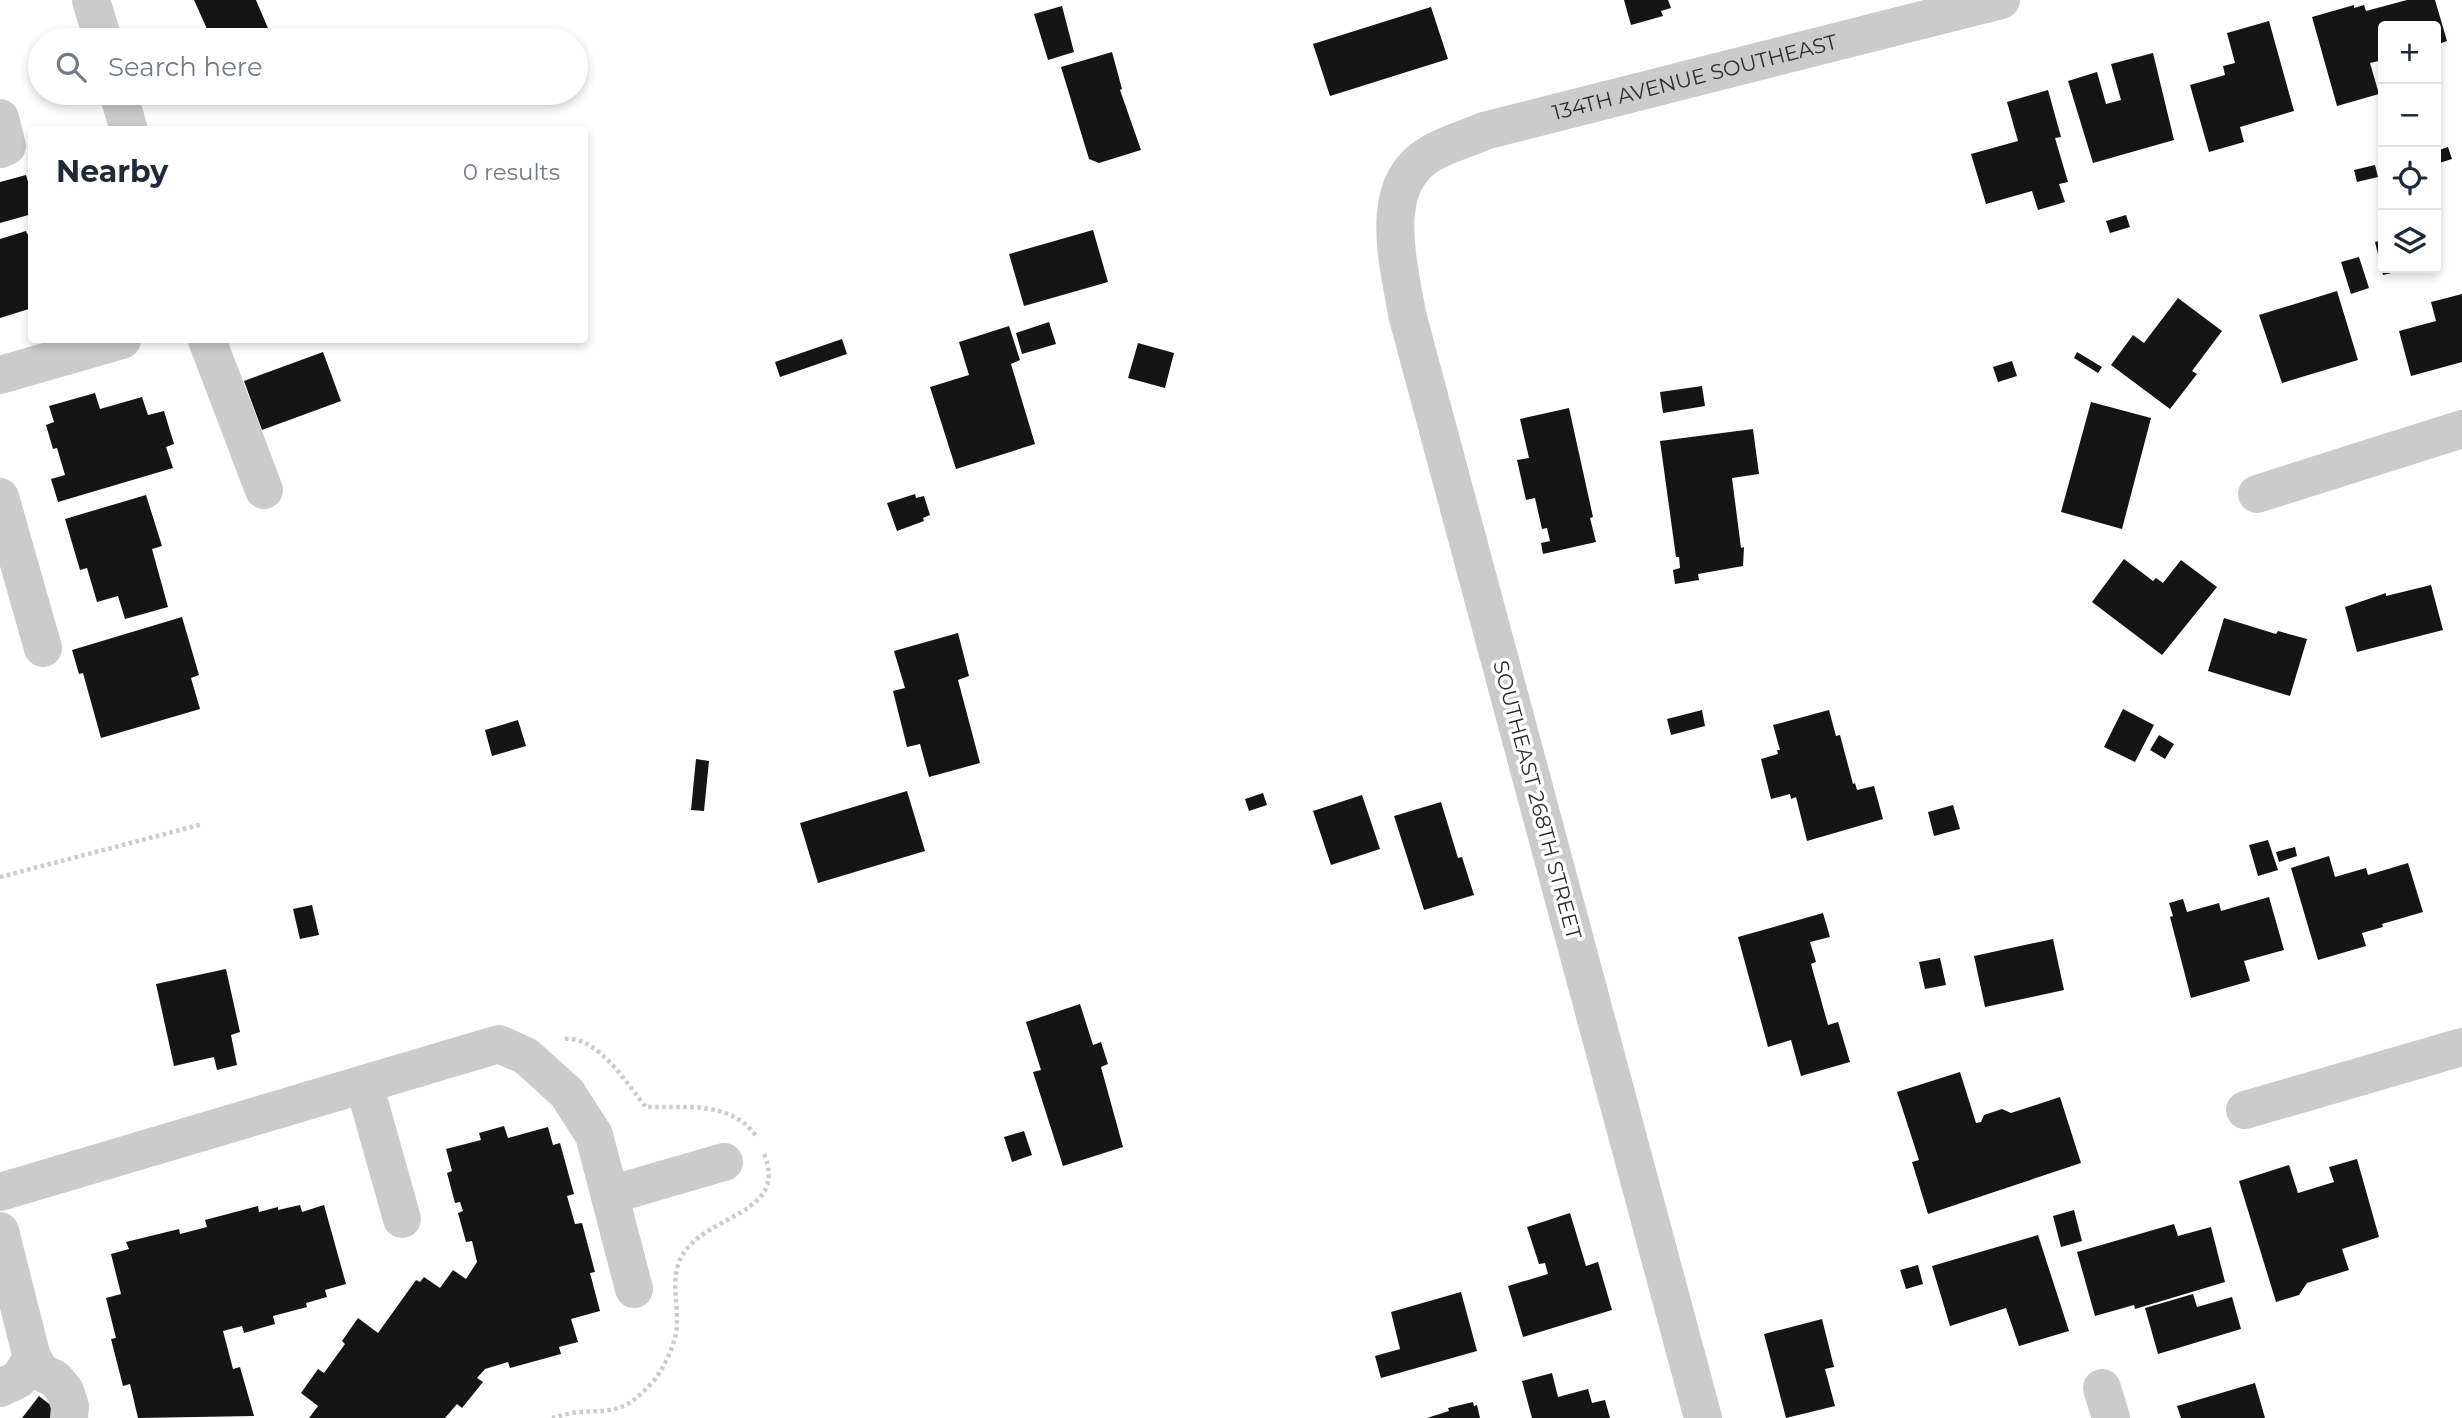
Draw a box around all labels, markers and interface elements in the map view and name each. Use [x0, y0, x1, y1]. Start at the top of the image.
map controls [2378, 21, 2441, 273]
button: + [2378, 21, 2441, 84]
search box [28, 28, 588, 105]
street label: 134TH AVENUE SOUTHEAST [1550, 29, 1840, 125]
icon: search [52, 48, 90, 86]
text: Search here [108, 51, 263, 83]
button: − [2378, 84, 2441, 147]
button: locate [2378, 147, 2441, 210]
text: Nearby [56, 153, 168, 190]
text: 0 results [463, 158, 560, 186]
button: layers [2378, 210, 2441, 273]
street label: SOUTHEAST 268TH STREET [1488, 658, 1587, 942]

